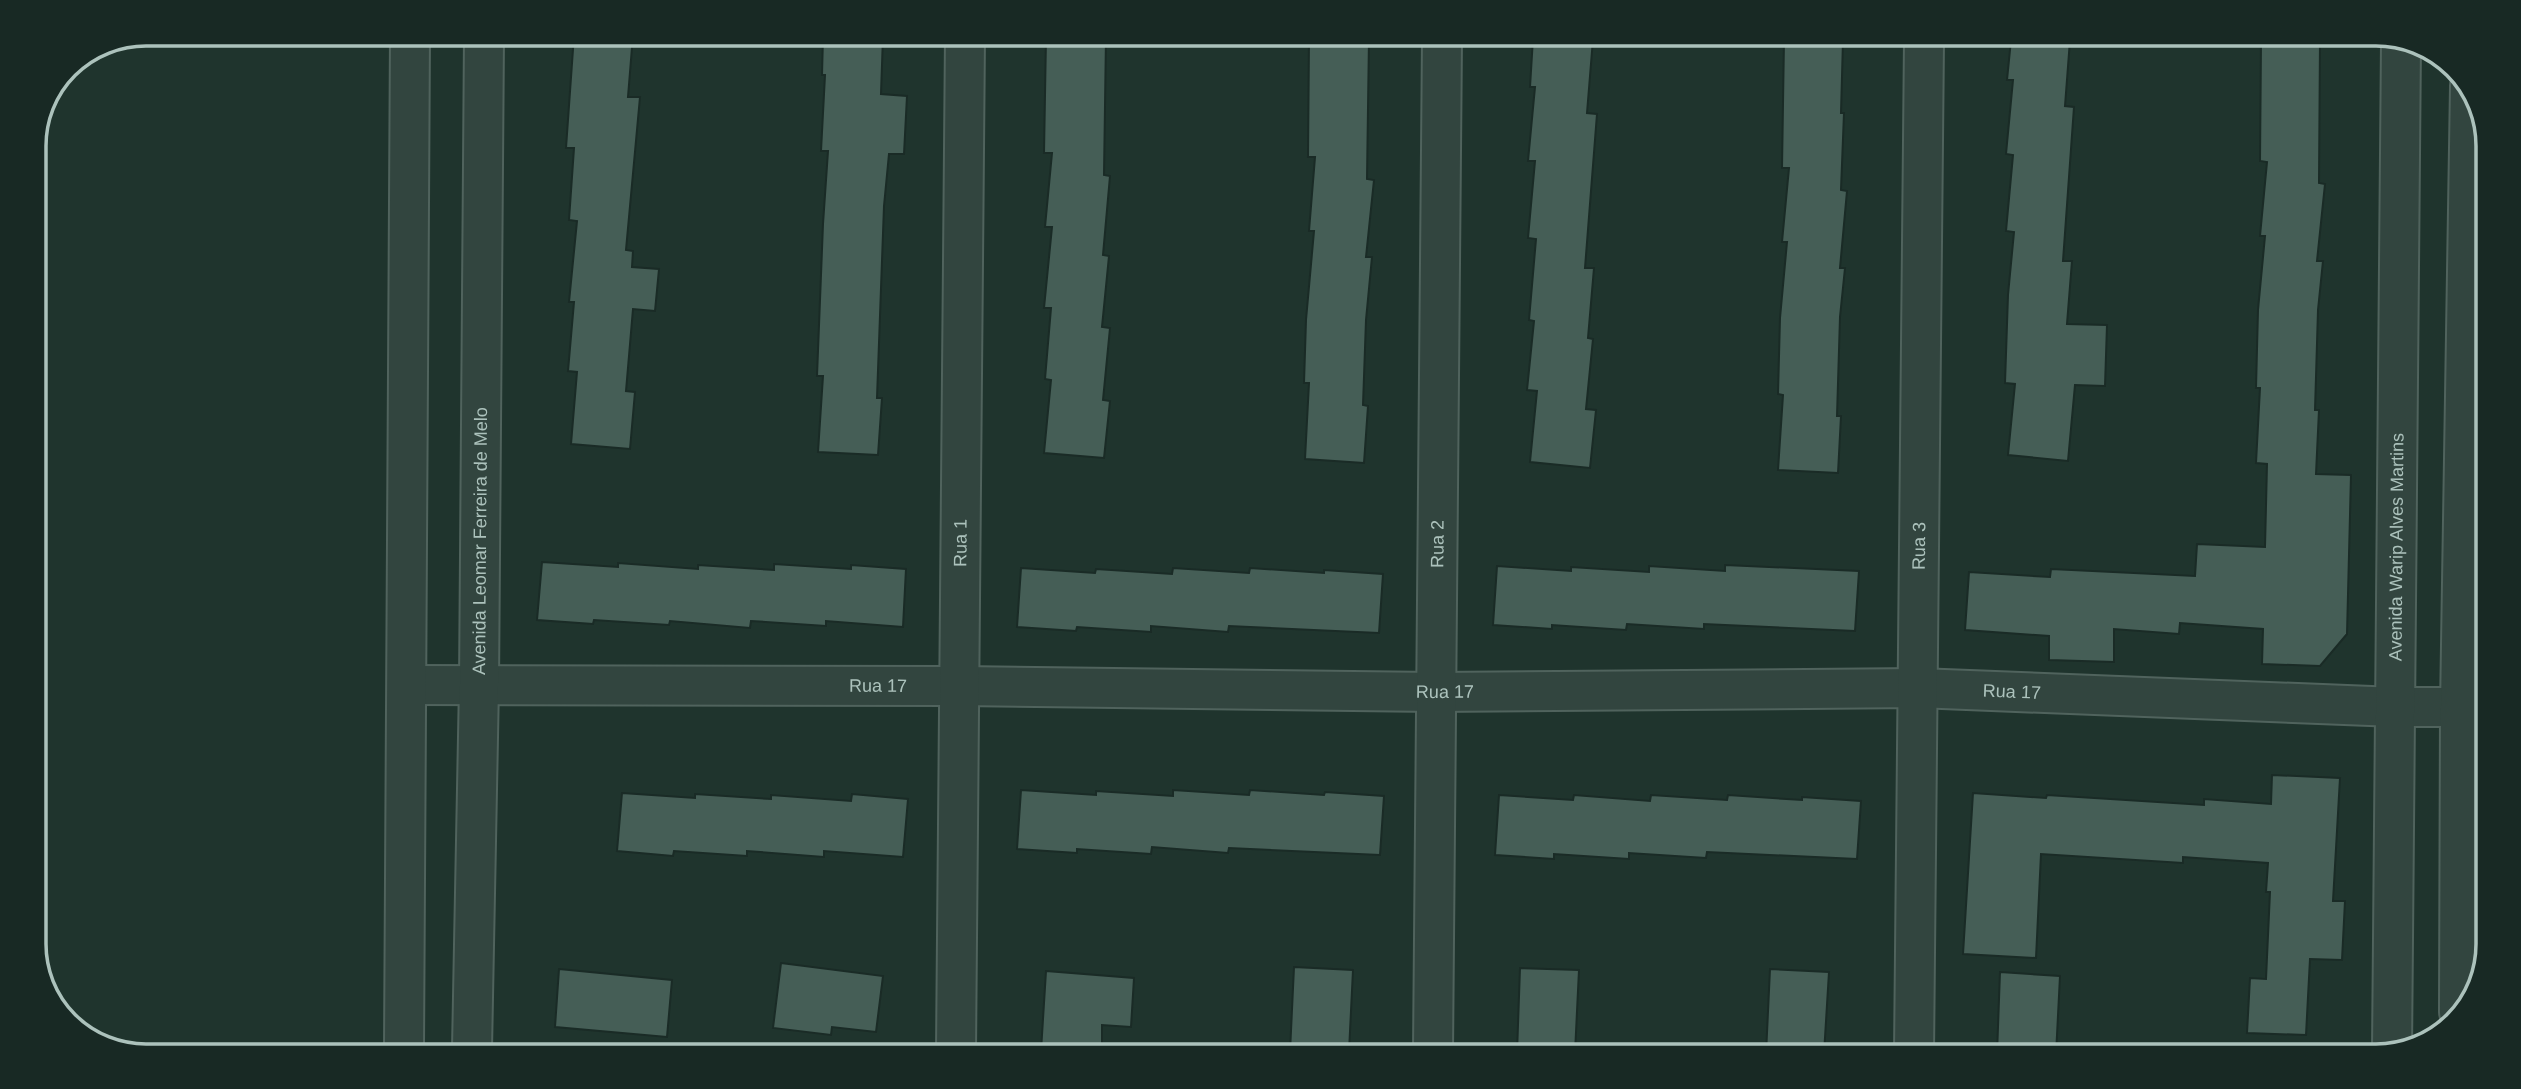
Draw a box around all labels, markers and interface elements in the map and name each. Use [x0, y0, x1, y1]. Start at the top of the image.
street label: Avenida Leomar Ferreira de Melo [469, 407, 491, 675]
street label: Avenida Warip Alves Martins [2385, 433, 2408, 661]
street label: Rua 1 [950, 519, 971, 567]
street label: Rua 2 [1427, 520, 1448, 568]
street label: Rua 3 [1909, 522, 1929, 570]
street label: Rua 17 [849, 676, 907, 696]
street label: Rua 17 [1982, 681, 2041, 703]
street label: Rua 17 [1416, 682, 1474, 702]

